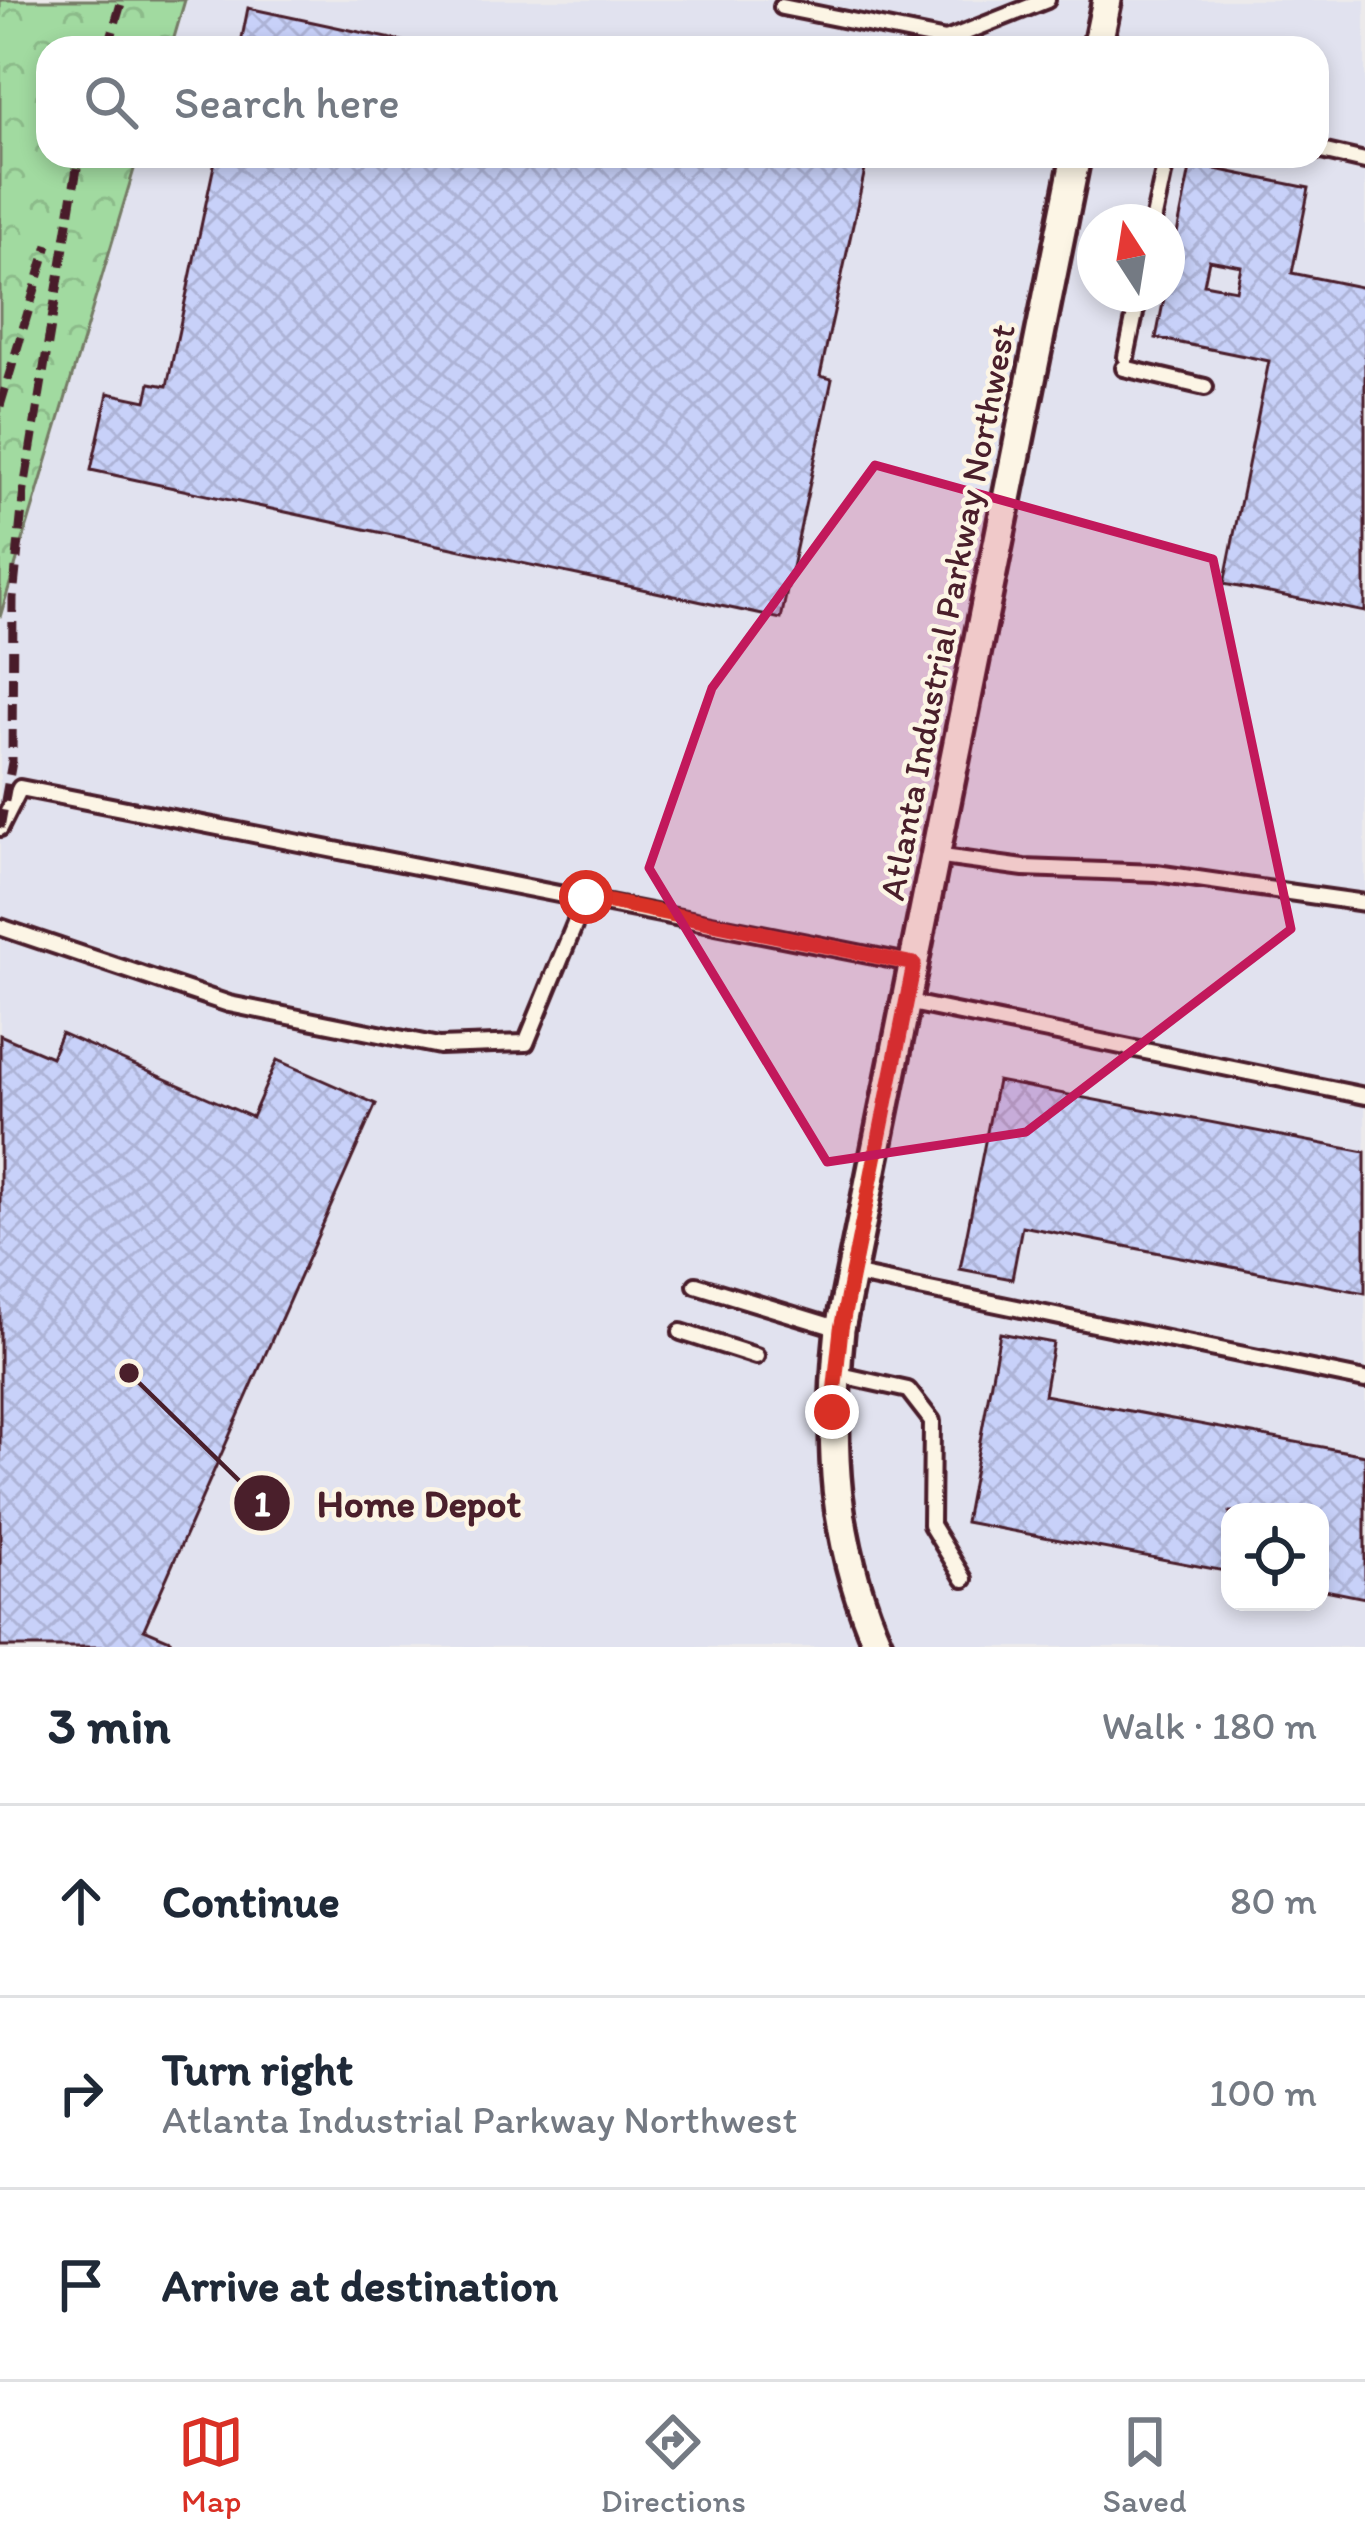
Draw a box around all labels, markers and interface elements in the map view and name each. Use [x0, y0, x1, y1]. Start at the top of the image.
search box [36, 36, 1329, 168]
icon: search [78, 69, 144, 135]
text: Search here [174, 75, 400, 129]
north arrow [1077, 204, 1185, 312]
street label: Atlanta Industrial Parkway Northwest [870, 320, 1024, 904]
route start [559, 870, 613, 924]
route end [805, 1385, 859, 1439]
callout: Home Depot [232, 1466, 547, 1541]
text: Home Depot [317, 1480, 522, 1527]
text: 1 [254, 1482, 271, 1525]
map controls [1221, 1503, 1329, 1611]
button: locate [1221, 1503, 1329, 1611]
text: 3 min [48, 1695, 170, 1756]
text: Walk · 180 m [1102, 1702, 1317, 1749]
icon: ahead [48, 1868, 114, 1934]
text: Continue [162, 1874, 340, 1928]
text: 80 m [1230, 1877, 1317, 1924]
text: Turn right [162, 2042, 353, 2096]
icon: right [48, 2060, 114, 2126]
text: 100 m [1209, 2069, 1317, 2116]
text: Atlanta Industrial Parkway Northwest [162, 2096, 797, 2143]
icon: arrive [48, 2252, 114, 2318]
text: Arrive at destination [162, 2258, 558, 2312]
tab: Map [178, 2409, 244, 2520]
tab: Directions [601, 2409, 746, 2520]
tab: Saved [1103, 2409, 1187, 2520]

